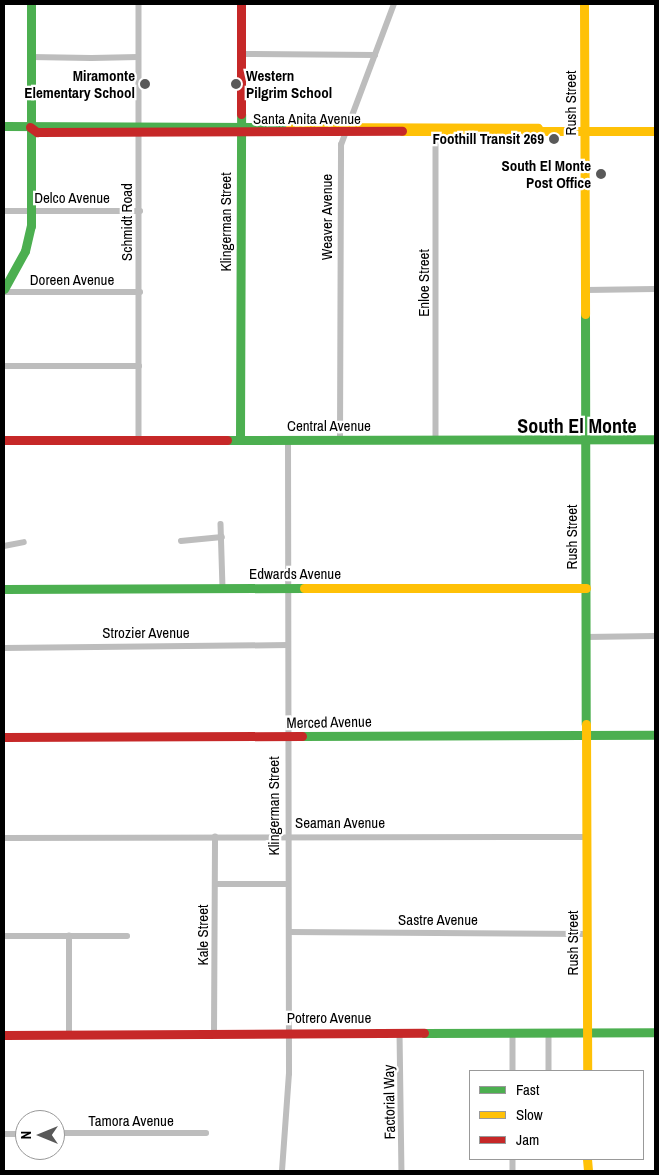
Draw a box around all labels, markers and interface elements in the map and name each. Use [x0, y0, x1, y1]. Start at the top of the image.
place label: Miramonte Elementary School [24, 66, 135, 101]
place label: Western Pilgrim School [246, 66, 332, 101]
street label: Rush Street [562, 71, 580, 135]
marker: Miramonte Elementary School [139, 78, 151, 90]
marker: Western Pilgrim School [230, 78, 242, 90]
street label: Santa Anita Avenue [252, 110, 362, 128]
place label: Foothill Transit 269 [432, 130, 544, 148]
marker: Foothill Transit 269 [548, 133, 560, 145]
place label: South El Monte Post Office [501, 156, 591, 191]
marker: South El Monte Post Office [595, 168, 607, 180]
street label: Klingerman Street [217, 172, 235, 272]
street label: Weaver Avenue [318, 173, 336, 261]
street label: Schmidt Road [118, 183, 136, 261]
street label: Delco Avenue [34, 189, 110, 207]
street label: Enloe Street [415, 249, 433, 317]
street label: Doreen Avenue [29, 271, 115, 289]
district label: South El Monte [517, 413, 637, 437]
street label: Central Avenue [287, 417, 371, 435]
street label: Rush Street [563, 505, 581, 569]
street label: Edwards Avenue [249, 565, 341, 583]
street label: Strozier Avenue [102, 624, 190, 642]
street label: Merced Avenue [286, 712, 372, 732]
street label: Klingerman Street [265, 756, 283, 856]
street label: Seaman Avenue [295, 814, 385, 832]
street label: Kale Street [194, 905, 212, 965]
street label: Sastre Avenue [398, 911, 478, 929]
street label: Rush Street [564, 911, 582, 975]
street label: Potrero Avenue [286, 1009, 372, 1027]
street label: Factorial Way [379, 1064, 399, 1140]
legend [469, 1070, 644, 1160]
text: Fast [516, 1079, 539, 1100]
text: Slow [516, 1104, 543, 1125]
north arrow [15, 1110, 65, 1160]
street label: Tamora Avenue [88, 1112, 174, 1130]
text: Jam [516, 1129, 539, 1150]
text: N [17, 1131, 35, 1139]

